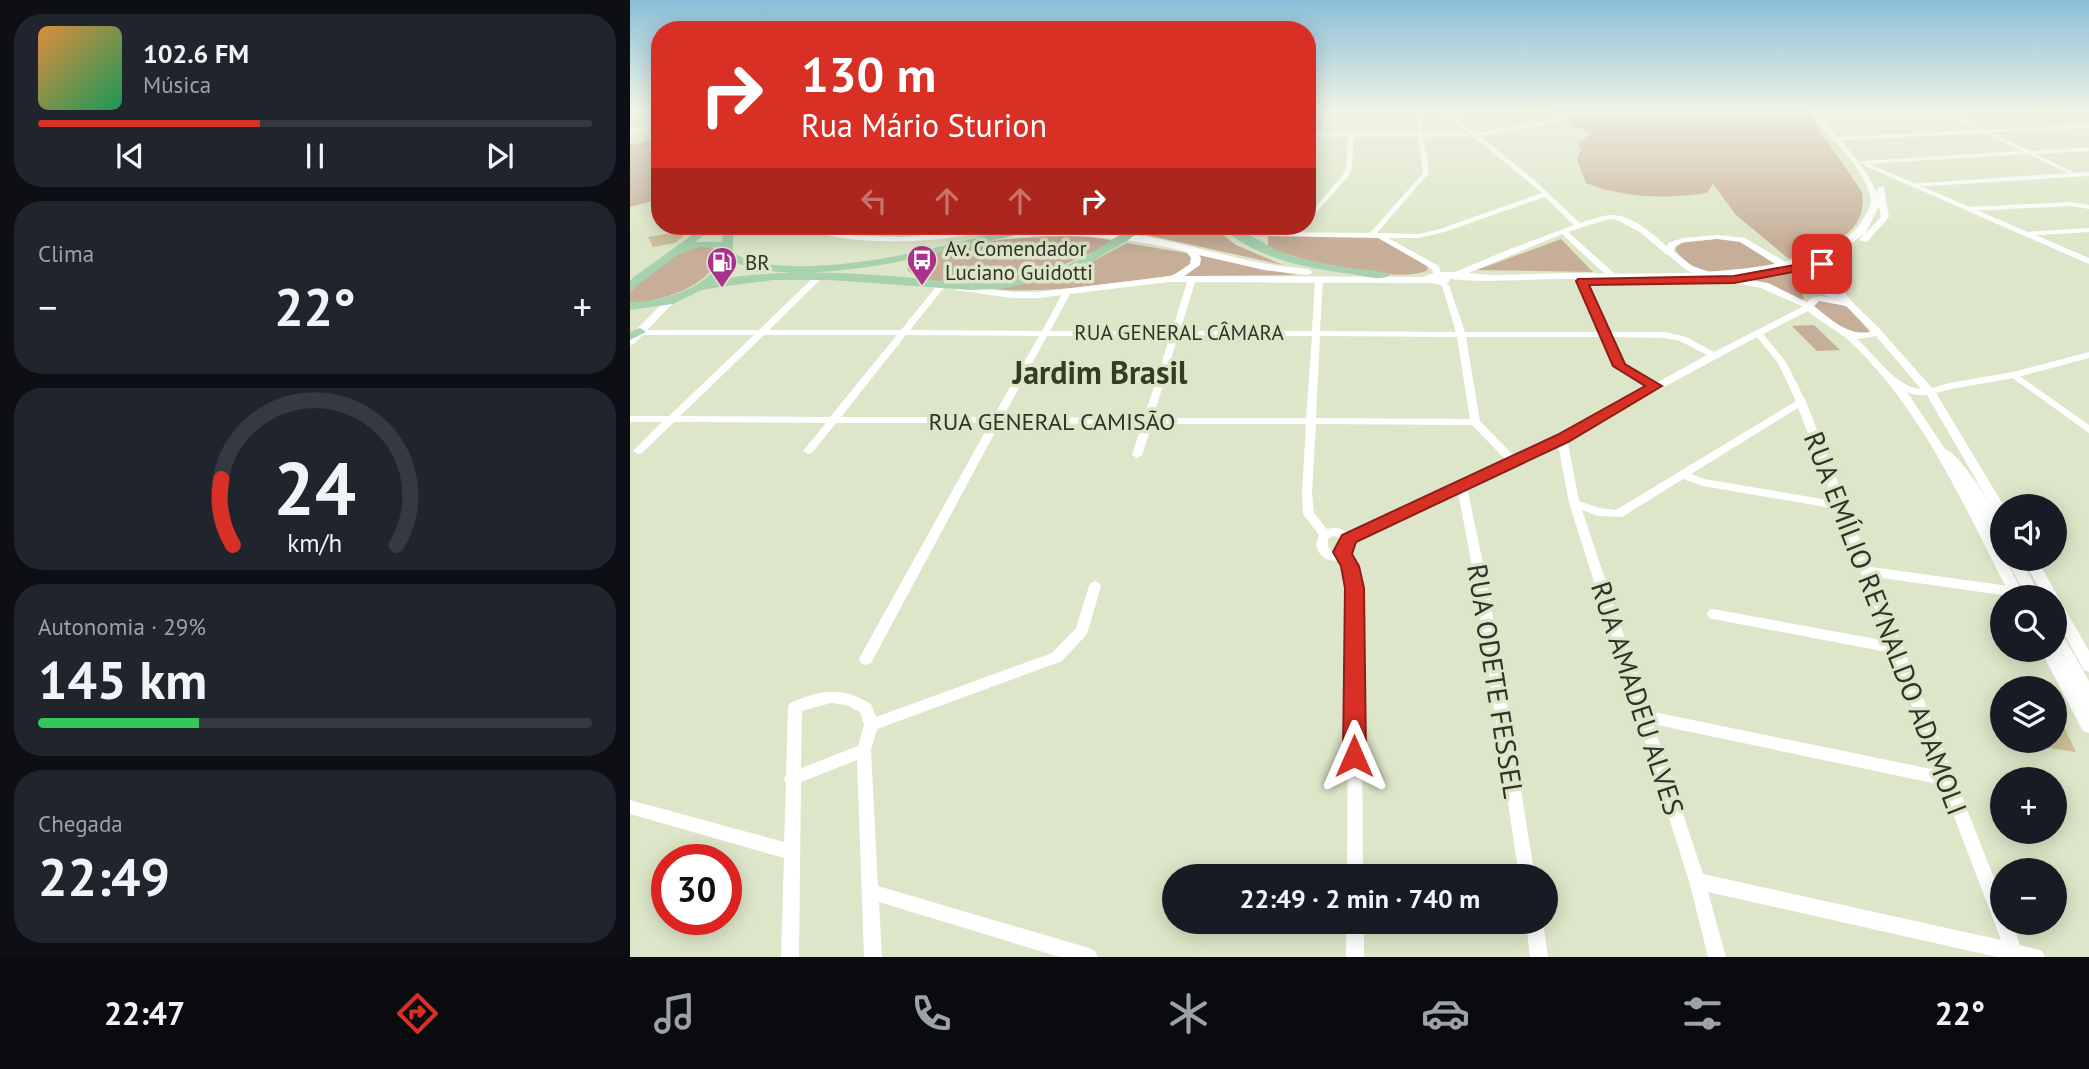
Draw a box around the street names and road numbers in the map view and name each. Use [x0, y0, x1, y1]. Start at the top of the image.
street label: RUA GENERAL CÂMARA [1074, 319, 1284, 346]
street label: RUA GENERAL CAMISÃO [928, 406, 1176, 437]
street label: RUA EMÍLIO REYNALDO ADAMOLI [1796, 426, 1976, 820]
street label: RUA ODETE FESSEL [1459, 561, 1533, 801]
street label: RUA AMADEU ALVES [1583, 576, 1693, 820]

